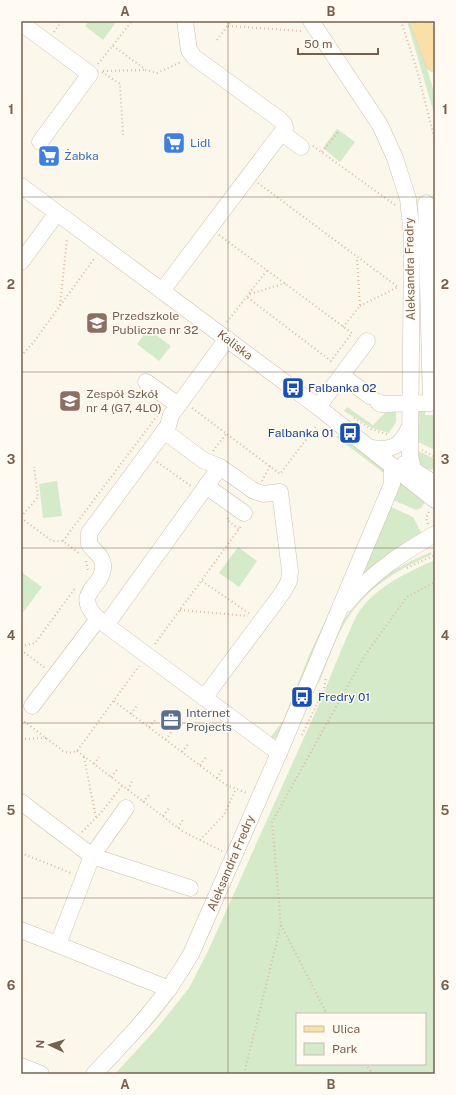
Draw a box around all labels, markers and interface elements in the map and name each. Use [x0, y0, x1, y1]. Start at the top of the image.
text: A [120, 4, 130, 19]
text: B [327, 4, 336, 19]
scale bar [298, 30, 378, 56]
text: 50 m [304, 37, 332, 51]
text: 1 [8, 102, 14, 117]
text: 1 [442, 102, 448, 117]
supermarket icon: Lidl [161, 130, 187, 156]
place label: Lidl [190, 136, 211, 150]
supermarket icon: Żabka [36, 143, 62, 169]
place label: Żabka [64, 149, 99, 163]
street label: Aleksandra Fredry [402, 217, 418, 321]
text: 2 [7, 277, 15, 292]
text: 2 [441, 277, 449, 292]
place label: Przedszkole Publiczne nr 32 [112, 309, 198, 337]
school or university icon: Przedszkole Publiczne nr 32 [84, 310, 110, 336]
street label: Kaliska [215, 327, 255, 363]
bus stop icon: Falbanka 02 [280, 375, 306, 401]
place label: Falbanka 02 [308, 381, 377, 395]
place label: Zespół Szkół nr 4 (G7, 4LO) [86, 387, 162, 415]
school or university icon: Zespół Szkół nr 4 (G7, 4LO) [57, 388, 83, 414]
bus stop icon: Falbanka 01 [337, 420, 363, 446]
place label: Falbanka 01 [268, 426, 334, 440]
text: 3 [7, 452, 16, 467]
text: 3 [441, 452, 450, 467]
text: 4 [7, 628, 16, 643]
text: 4 [441, 628, 450, 643]
bus stop icon: Fredry 01 [289, 684, 315, 710]
place label: Fredry 01 [318, 690, 370, 704]
place label: Internet Projects [186, 706, 232, 734]
office icon: Internet Projects [158, 707, 184, 733]
text: 5 [7, 803, 16, 818]
text: 5 [441, 803, 450, 818]
street label: Aleksandra Fredry [204, 812, 258, 913]
text: 6 [7, 978, 16, 993]
text: 6 [441, 978, 450, 993]
legend [296, 1013, 426, 1065]
text: Ulica [332, 1022, 360, 1036]
north arrow [30, 1025, 70, 1065]
text: N [34, 1040, 46, 1049]
text: Park [332, 1042, 358, 1056]
text: A [120, 1077, 130, 1092]
text: B [327, 1077, 336, 1092]

